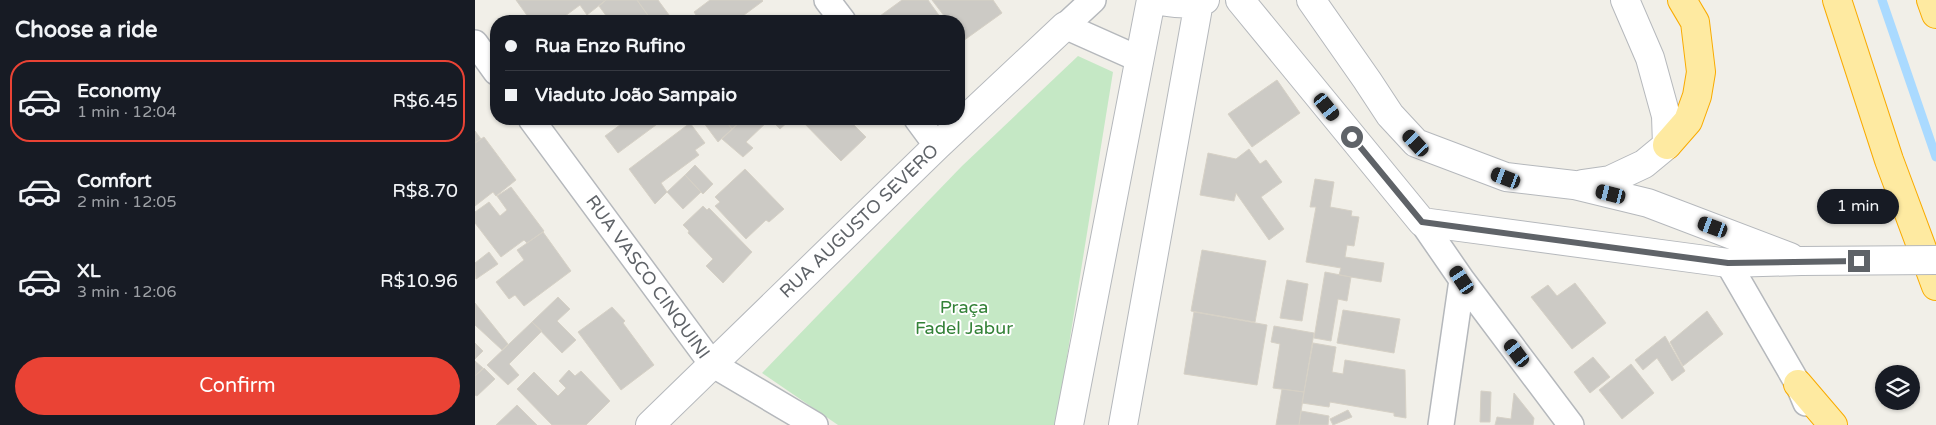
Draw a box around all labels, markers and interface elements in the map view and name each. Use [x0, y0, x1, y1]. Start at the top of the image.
text: Choose a ride [15, 17, 158, 43]
text: Rua Enzo Rufino [535, 35, 686, 57]
icon: car [17, 79, 62, 124]
text: Economy [77, 80, 161, 102]
text: Viaduto João Sampaio [535, 84, 737, 106]
text: R$6.45 [392, 90, 458, 112]
car [1311, 91, 1342, 123]
text: 1 min · 12:04 [77, 102, 176, 122]
route start [1341, 126, 1363, 148]
car [1400, 127, 1431, 159]
street label: RUA AUGUSTO SEVERO [775, 139, 943, 303]
car [1489, 166, 1522, 190]
icon: car [17, 169, 62, 214]
text: Comfort [77, 170, 151, 192]
text: R$8.70 [392, 180, 458, 202]
car [1594, 183, 1627, 205]
callout: 1 min [1818, 188, 1900, 224]
street label: RUA VASCO CINQUINI [581, 191, 715, 363]
text: 2 min · 12:05 [77, 192, 176, 212]
text: 1 min [1837, 196, 1879, 216]
car [1696, 215, 1729, 239]
route end [1848, 250, 1870, 272]
icon: car [17, 259, 62, 304]
text: XL [77, 260, 101, 282]
car [1447, 263, 1476, 297]
text: R$10.96 [380, 270, 458, 292]
text: 3 min · 12:06 [77, 282, 176, 302]
park label: Praça Fadel Jabur [915, 296, 1013, 339]
car [1501, 337, 1532, 369]
button: Confirm [15, 357, 460, 415]
map controls [1875, 365, 1920, 410]
button: layers [1875, 365, 1920, 410]

